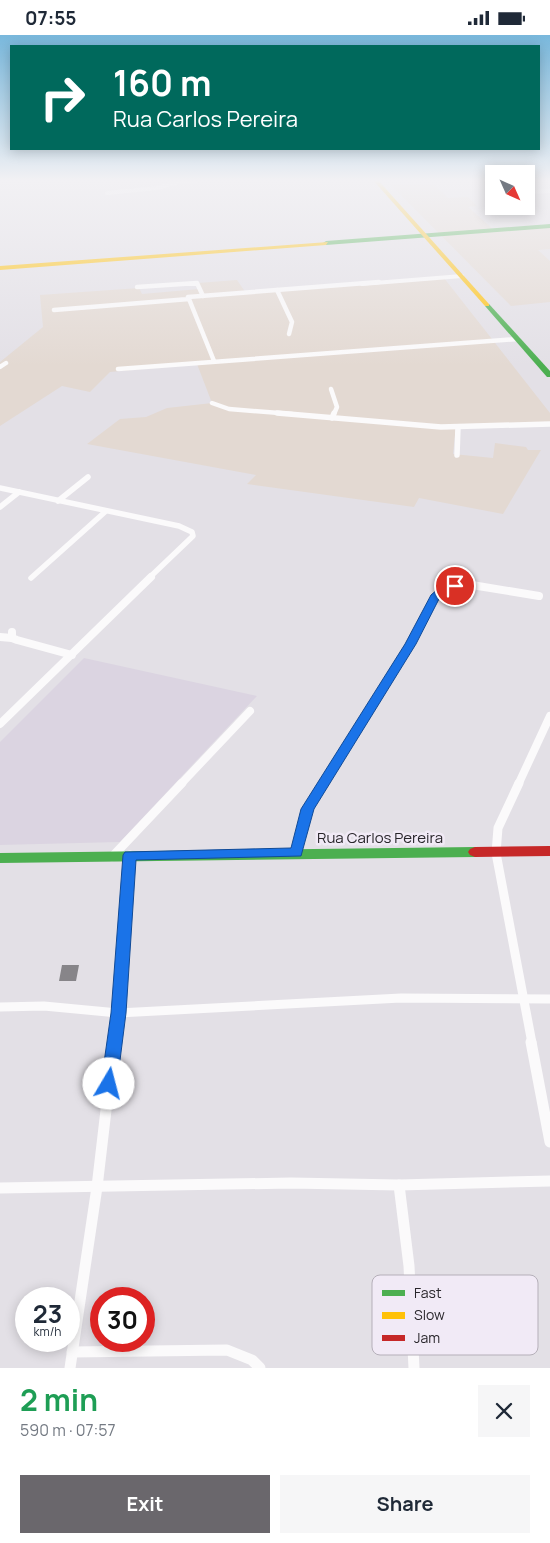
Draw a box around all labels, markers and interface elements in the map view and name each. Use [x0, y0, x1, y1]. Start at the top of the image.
text: 07:55 [25, 5, 76, 31]
text: 160 m [113, 59, 212, 107]
icon: right [30, 65, 95, 130]
text: Rua Carlos Pereira [113, 104, 298, 134]
north arrow [485, 165, 535, 215]
map controls [485, 165, 535, 215]
pin [434, 565, 476, 607]
icon: arrive [441, 572, 469, 600]
street label: Rua Carlos Pereira [317, 827, 443, 848]
position arrow [82, 1057, 134, 1109]
legend [372, 1275, 538, 1355]
text: Fast [414, 1283, 442, 1302]
speed limit sign: 30 [90, 1287, 155, 1352]
text: 23 [33, 1296, 62, 1331]
text: Slow [414, 1305, 445, 1324]
text: km/h [34, 1323, 61, 1340]
text: Jam [414, 1328, 440, 1347]
text: 2 min [20, 1379, 98, 1420]
button: close [478, 1385, 530, 1437]
text: 590 m · 07:57 [20, 1419, 116, 1441]
button: Exit [20, 1475, 270, 1533]
button: Share [280, 1475, 530, 1533]

